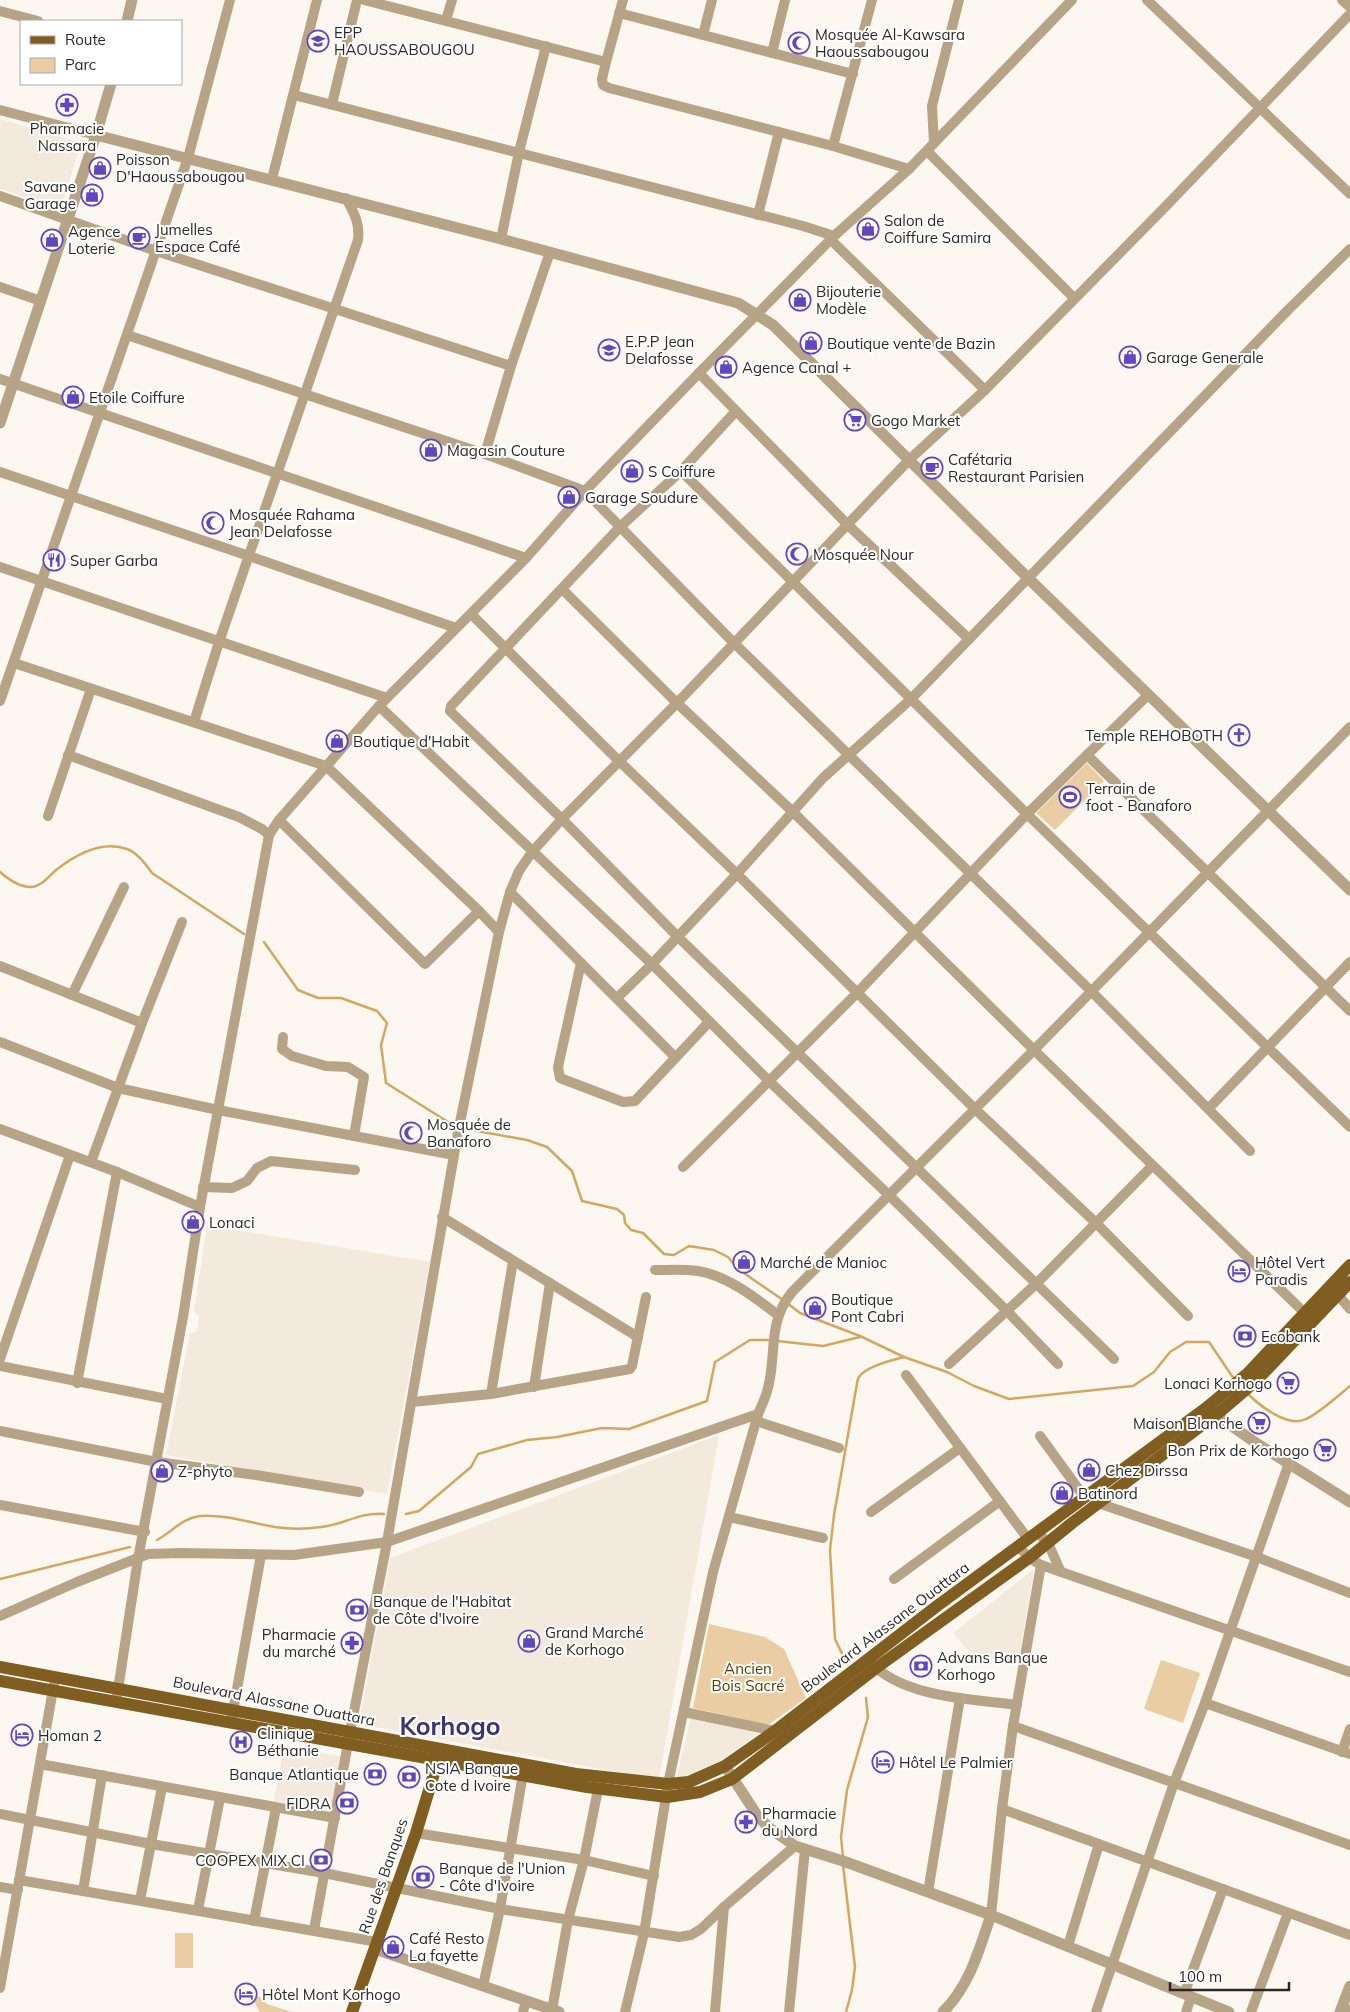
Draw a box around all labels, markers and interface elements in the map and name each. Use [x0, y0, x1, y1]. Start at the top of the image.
legend [20, 20, 182, 85]
place label: EPP HAOUSSABOUGOU [334, 23, 475, 59]
place label: Mosquée Al-Kawsara Haoussabougou [815, 25, 965, 61]
school or university icon: EPP HAOUSSABOUGOU [306, 29, 330, 53]
text: Route [65, 30, 106, 49]
mosque icon: Mosquée Al-Kawsara Haoussabougou [787, 31, 811, 55]
text: Parc [65, 55, 96, 74]
pharmacy icon: Pharmacie Nassara [55, 93, 79, 117]
place label: Pharmacie Nassara [30, 119, 104, 155]
place label: Poisson D'Haoussabougou [116, 150, 245, 186]
shop icon: Poisson D'Haoussabougou [88, 156, 112, 180]
place label: Savane Garage [24, 177, 76, 213]
shop icon: Savane Garage [80, 183, 104, 207]
place label: Salon de Coiffure Samira [884, 211, 991, 247]
shop icon: Salon de Coiffure Samira [856, 217, 880, 241]
place label: Jumelles Espace Café [155, 220, 241, 256]
place label: Agence Loterie [68, 222, 120, 258]
cafe icon: Jumelles Espace Café [127, 226, 151, 250]
shop icon: Agence Loterie [40, 228, 64, 252]
place label: Bijouterie Modèle [816, 282, 881, 318]
shop icon: Bijouterie Modèle [788, 288, 812, 312]
shop icon: Boutique vente de Bazin [799, 331, 823, 355]
place label: E.P.P Jean Delafosse [625, 332, 694, 368]
place label: Boutique vente de Bazin [827, 334, 995, 353]
school or university icon: E.P.P Jean Delafosse [597, 338, 621, 362]
shop icon: Garage Generale [1118, 345, 1142, 369]
place label: Garage Generale [1146, 348, 1264, 367]
shop icon: Agence Canal + [714, 355, 738, 379]
place label: Agence Canal + [742, 358, 852, 377]
shop icon: Etoile Coiffure [61, 385, 85, 409]
place label: Etoile Coiffure [89, 388, 185, 407]
supermarket icon: Gogo Market [843, 408, 867, 432]
place label: Gogo Market [871, 411, 960, 430]
shop icon: Magasin Couture [419, 438, 443, 462]
place label: Magasin Couture [447, 441, 565, 460]
place label: Cafétaria Restaurant Parisien [948, 450, 1084, 486]
cafe icon: Cafétaria Restaurant Parisien [920, 456, 944, 480]
shop icon: S Coiffure [620, 459, 644, 483]
place label: S Coiffure [648, 462, 715, 481]
shop icon: Garage Soudure [557, 485, 581, 509]
place label: Garage Soudure [585, 488, 698, 507]
place label: Mosquée Rahama Jean Delafosse [229, 505, 355, 541]
mosque icon: Mosquée Rahama Jean Delafosse [201, 511, 225, 535]
mosque icon: Mosquée Nour [785, 542, 809, 566]
place label: Mosquée Nour [813, 545, 914, 564]
restaurant icon: Super Garba [42, 548, 66, 572]
place label: Super Garba [70, 551, 158, 570]
church icon: Temple REHOBOTH [1227, 723, 1251, 747]
place label: Temple REHOBOTH [1085, 726, 1223, 745]
shop icon: Boutique d'Habit [325, 729, 349, 753]
place label: Boutique d'Habit [353, 732, 470, 751]
place label: Terrain de foot - Banaforo [1086, 779, 1192, 815]
sports icon: Terrain de foot - Banaforo [1058, 785, 1082, 809]
place label: Mosquée de Banaforo [427, 1115, 511, 1151]
mosque icon: Mosquée de Banaforo [399, 1121, 423, 1145]
shop icon: Lonaci [181, 1210, 205, 1234]
place label: Lonaci [209, 1213, 254, 1232]
shop icon: Marché de Manioc [732, 1250, 756, 1274]
place label: Marché de Manioc [760, 1253, 887, 1272]
place label: Hôtel Vert Paradis [1255, 1253, 1325, 1289]
hotel icon: Hôtel Vert Paradis [1227, 1259, 1251, 1283]
place label: Boutique Pont Cabri [831, 1290, 904, 1326]
shop icon: Boutique Pont Cabri [803, 1296, 827, 1320]
bank icon: Ecobank [1233, 1324, 1257, 1348]
place label: Ecobank [1261, 1327, 1320, 1346]
supermarket icon: Lonaci Korhogo [1276, 1371, 1300, 1395]
place label: Lonaci Korhogo [1164, 1374, 1272, 1393]
supermarket icon: Maison Blanche [1247, 1411, 1271, 1435]
place label: Maison Blanche [1133, 1414, 1243, 1433]
supermarket icon: Bon Prix de Korhogo [1313, 1438, 1337, 1462]
place label: Bon Prix de Korhogo [1168, 1441, 1309, 1460]
shop icon: Chez Dirssa [1077, 1458, 1101, 1482]
shop icon: Z-phyto [150, 1459, 174, 1483]
place label: Chez Dirssa [1105, 1461, 1188, 1480]
place label: Z-phyto [178, 1462, 233, 1481]
shop icon: Batinord [1050, 1481, 1074, 1505]
place label: Batinord [1078, 1484, 1138, 1503]
street label: Boulevard Alassane Ouattara [797, 1558, 973, 1696]
place label: Banque de l'Habitat de Côte d'Ivoire [373, 1592, 511, 1628]
bank icon: Banque de l'Habitat de Côte d'Ivoire [345, 1598, 369, 1622]
place label: Grand Marché de Korhogo [545, 1623, 644, 1659]
place label: Pharmacie du marché [262, 1625, 336, 1661]
shop icon: Grand Marché de Korhogo [517, 1629, 541, 1653]
pharmacy icon: Pharmacie du marché [340, 1631, 364, 1655]
place label: Advans Banque Korhogo [937, 1648, 1048, 1684]
bank icon: Advans Banque Korhogo [909, 1654, 933, 1678]
park label: Ancien Bois Sacré [712, 1659, 784, 1695]
street label: Boulevard Alassane Ouattara [171, 1672, 377, 1730]
district label: Korhogo [399, 1710, 501, 1741]
hotel icon: Homan 2 [10, 1723, 34, 1747]
place label: Clinique Béthanie [257, 1724, 319, 1760]
place label: Homan 2 [38, 1726, 102, 1745]
hospital icon: Clinique Béthanie [229, 1730, 253, 1754]
hotel icon: Hôtel Le Palmier [871, 1750, 895, 1774]
place label: Hôtel Le Palmier [899, 1753, 1013, 1772]
place label: NSIA Banque Cote d Ivoire [425, 1759, 518, 1795]
bank icon: Banque Atlantique [363, 1762, 387, 1786]
place label: Banque Atlantique [229, 1765, 359, 1784]
bank icon: NSIA Banque Cote d Ivoire [397, 1765, 421, 1789]
bank icon: FIDRA [335, 1791, 359, 1815]
place label: FIDRA [286, 1794, 331, 1813]
place label: Pharmacie du Nord [762, 1804, 836, 1840]
pharmacy icon: Pharmacie du Nord [734, 1810, 758, 1834]
street label: Rue des Banques [354, 1816, 412, 1936]
bank icon: COOPEX MIX CI [309, 1848, 333, 1872]
place label: COOPEX MIX CI [195, 1851, 305, 1870]
place label: Banque de l'Union - Côte d'Ivoire [439, 1859, 565, 1895]
bank icon: Banque de l'Union - Côte d'Ivoire [411, 1865, 435, 1889]
place label: Café Resto La fayette [409, 1929, 484, 1965]
shop icon: Café Resto La fayette [381, 1935, 405, 1959]
scale bar [1170, 1960, 1289, 1992]
text: 100 m [1178, 1967, 1222, 1986]
hotel icon: Hôtel Mont Korhogo [234, 1982, 258, 2006]
place label: Hôtel Mont Korhogo [262, 1985, 401, 2004]

